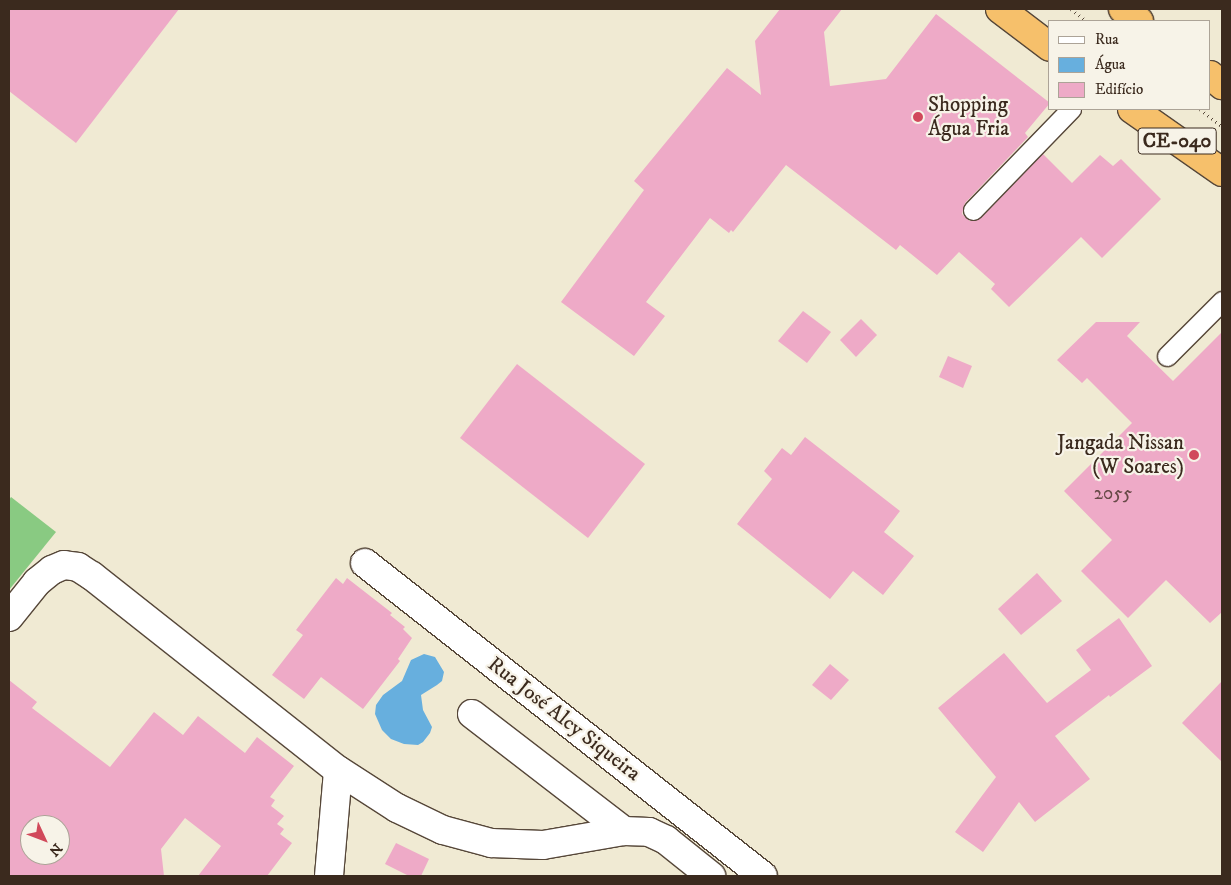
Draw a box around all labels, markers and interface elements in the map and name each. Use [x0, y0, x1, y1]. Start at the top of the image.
legend [1048, 20, 1211, 110]
text: Rua [1095, 30, 1119, 49]
text: Água [1095, 55, 1125, 74]
text: Edifício [1095, 80, 1143, 99]
place label: Shopping Água Fria [928, 92, 1009, 142]
marker: Shopping Água Fria [912, 111, 924, 123]
road number: CE-040 [1137, 124, 1217, 158]
place label: Jangada Nissan (W Soares) [1057, 430, 1184, 480]
marker: Jangada Nissan (W Soares) [1188, 449, 1200, 461]
house number: 2055 [1094, 483, 1132, 505]
street label: Rua José Alcy Siqueira [483, 652, 645, 786]
north arrow [20, 815, 70, 865]
text: N [45, 839, 66, 860]

